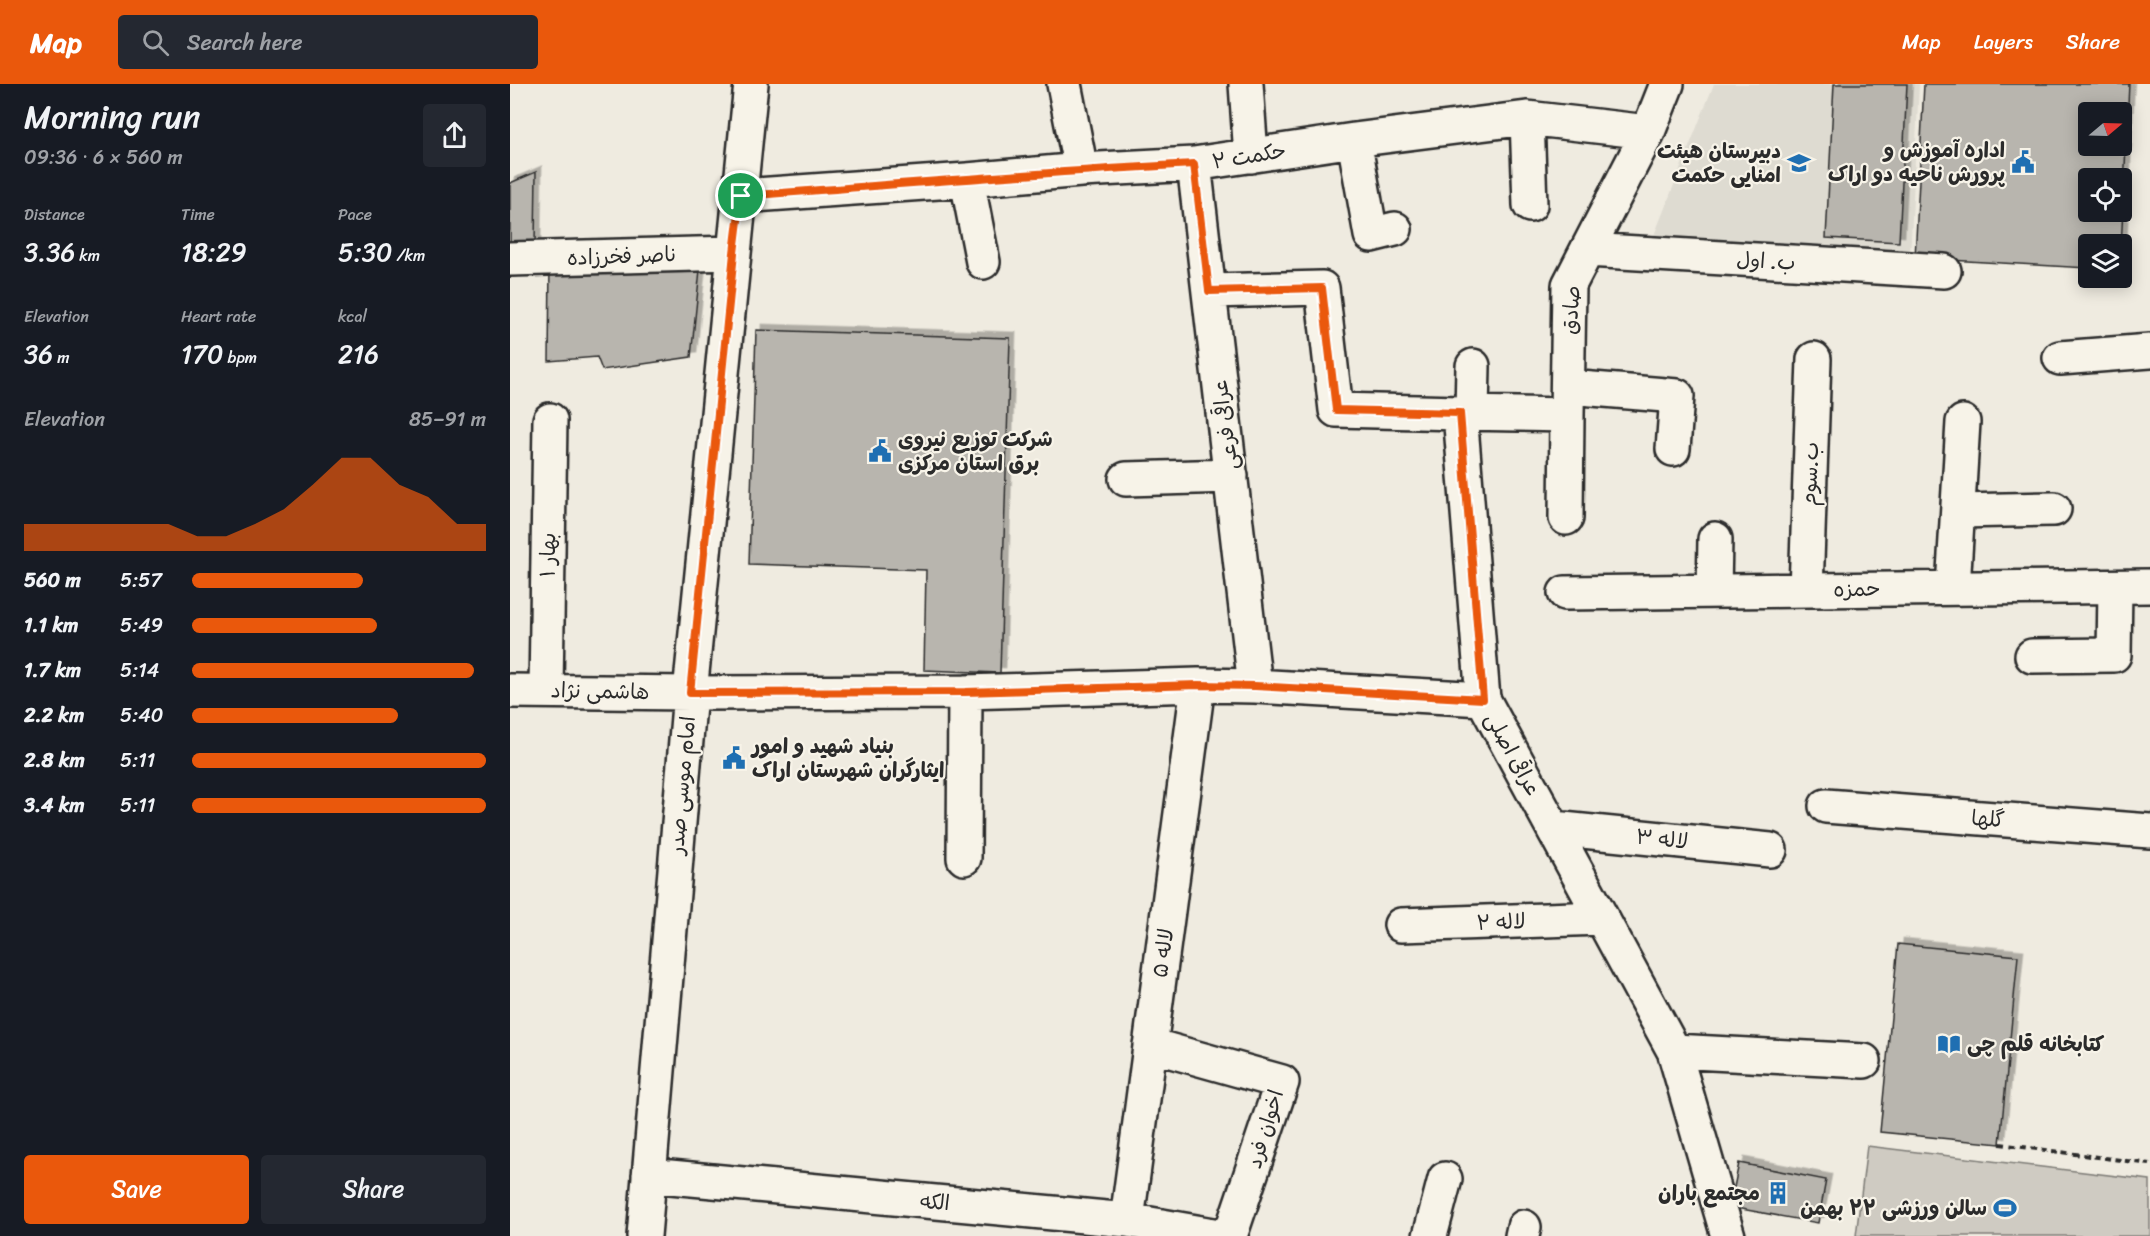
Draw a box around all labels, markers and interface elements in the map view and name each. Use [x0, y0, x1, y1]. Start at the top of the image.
search box [118, 15, 538, 69]
text: Map [30, 18, 82, 67]
text: Search here [187, 23, 303, 62]
text: Map [1902, 23, 1941, 61]
text: Layers [1974, 23, 2033, 61]
text: Share [2066, 23, 2120, 61]
icon: search [139, 26, 172, 59]
text: Morning run [24, 88, 200, 146]
north arrow [2078, 102, 2132, 156]
map controls [2078, 102, 2132, 288]
button: share [423, 104, 486, 167]
street label: حکمت ۲ [1209, 131, 1289, 181]
place label: اداره آموزش و پرورش ناحیه دو اراک [1828, 131, 2005, 193]
place label: دبیرستان هیئت امنایی حکمت [1657, 132, 1781, 194]
text: 09:36 · 6 × 560 m [24, 140, 183, 175]
public building icon: اداره آموزش و پرورش ناحیه دو اراک [2010, 149, 2036, 175]
school or university icon: دبیرستان هیئت امنایی حکمت [1786, 150, 1812, 176]
button: locate [2078, 168, 2132, 222]
pin [715, 170, 766, 221]
icon: arrive [724, 179, 757, 212]
text: Distance [24, 200, 85, 229]
text: Time [181, 200, 215, 229]
text: Pace [338, 200, 372, 229]
text: 3.36 [24, 229, 75, 275]
text: 18:29 [181, 229, 247, 275]
text: 5:30 [338, 229, 392, 275]
button: layers [2078, 234, 2132, 288]
street label: ناصر فخرزاده [566, 235, 678, 277]
street label: ب. اول [1735, 240, 1797, 282]
text: km [75, 241, 100, 270]
text: /km [392, 241, 425, 270]
street label: صادق [1550, 284, 1592, 336]
text: Elevation [24, 302, 89, 331]
text: Heart rate [181, 302, 256, 331]
text: kcal [338, 302, 367, 331]
text: 36 [24, 331, 53, 377]
text: 170 [181, 331, 223, 377]
text: 216 [338, 331, 379, 377]
text: m [53, 343, 70, 372]
text: bpm [223, 343, 257, 372]
street label: عراقی فرعی [1201, 378, 1249, 472]
text: Elevation [24, 402, 105, 437]
text: 85–91 m [409, 402, 486, 437]
place label: شرکت توزیع نیروی برق استان مرکزی [898, 420, 1053, 482]
public building icon: شرکت توزیع نیروی برق استان مرکزی [867, 438, 893, 464]
street label: ب.سوم [1790, 441, 1830, 507]
street label: بهار ۱ [529, 532, 567, 578]
text: 560 m [24, 563, 81, 598]
text: 5:57 [120, 563, 162, 598]
street label: حمزه [1833, 570, 1881, 608]
text: 1.1 km [24, 608, 78, 643]
text: 5:49 [120, 608, 163, 643]
text: 1.7 km [24, 653, 81, 688]
text: 5:14 [120, 653, 159, 688]
street label: هاشمی نژاد [550, 671, 650, 711]
text: 2.2 km [24, 698, 84, 733]
text: 5:40 [120, 698, 163, 733]
street label: عراقی اصلی [1474, 705, 1552, 803]
street label: امام موسی صدر [657, 714, 707, 858]
place label: بنیاد شهید و امور ایثارگران شهرستان اراک [750, 727, 944, 789]
text: 2.8 km [24, 743, 85, 778]
text: 5:11 [120, 743, 155, 778]
public building icon: بنیاد شهید و امور ایثارگران شهرستان اراک [721, 745, 747, 771]
text: 3.4 km [24, 788, 85, 823]
text: 5:11 [120, 788, 155, 823]
street label: گلها [1970, 799, 2006, 839]
street label: لاله ۳ [1634, 817, 1690, 861]
street label: لاله ۲ [1476, 902, 1526, 942]
street label: لاله ۵ [1141, 926, 1185, 980]
place label: کتابخانه قلم چی [1967, 1025, 2105, 1063]
library icon: کتابخانه قلم چی [1936, 1031, 1962, 1057]
street label: اخوان فرد [1235, 1085, 1295, 1173]
button: Save [24, 1155, 249, 1224]
button: Share [261, 1155, 486, 1224]
place label: مجتمع باران [1658, 1174, 1760, 1212]
building icon: مجتمع باران [1765, 1180, 1791, 1206]
street label: الکه [919, 1182, 951, 1222]
place label: سالن ورزشی ۲۲ بهمن [1800, 1189, 1987, 1227]
sports icon: سالن ورزشی ۲۲ بهمن [1992, 1195, 2018, 1221]

